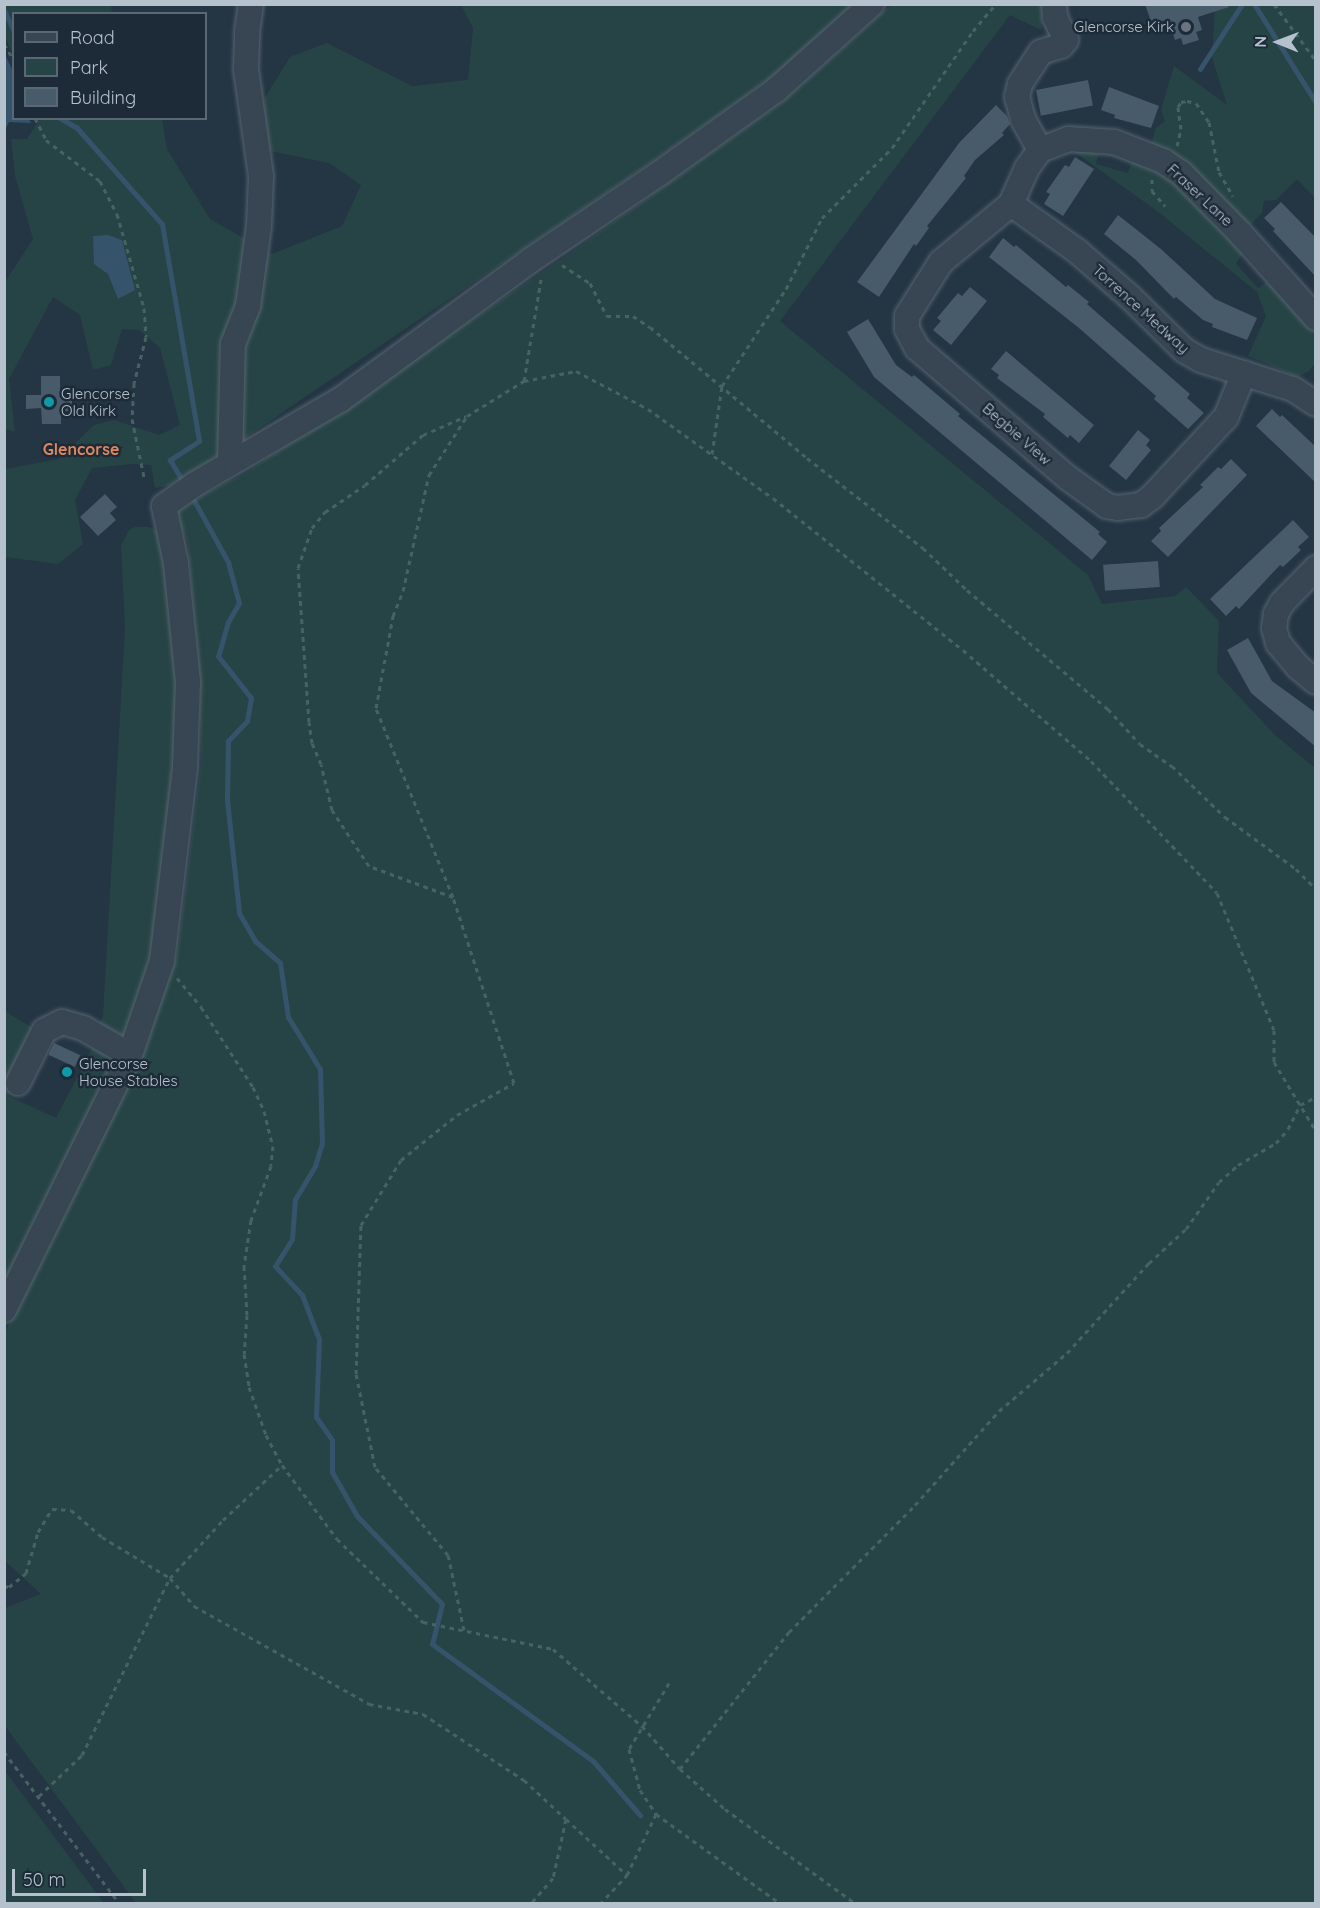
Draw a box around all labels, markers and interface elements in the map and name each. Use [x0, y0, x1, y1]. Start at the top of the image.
legend [12, 12, 207, 120]
north arrow [1248, 12, 1308, 72]
place label: Glencorse Kirk [1074, 18, 1174, 36]
marker: Glencorse Kirk [1179, 20, 1193, 34]
text: Road [70, 26, 115, 49]
text: N [1250, 36, 1270, 48]
text: Park [70, 56, 108, 79]
text: Building [70, 86, 136, 109]
street label: Fraser Lane [1164, 160, 1236, 230]
street label: Torrence Medway [1089, 261, 1193, 357]
place label: Glencorse Old Kirk [61, 384, 130, 419]
marker: Glencorse Old Kirk [42, 395, 56, 409]
street label: Begbie View [979, 399, 1055, 469]
district label: Glencorse [43, 439, 119, 459]
place label: Glencorse House Stables [79, 1054, 178, 1089]
marker: Glencorse House Stables [60, 1065, 74, 1079]
scale bar [15, 1857, 148, 1895]
text: 50 m [23, 1868, 65, 1891]

